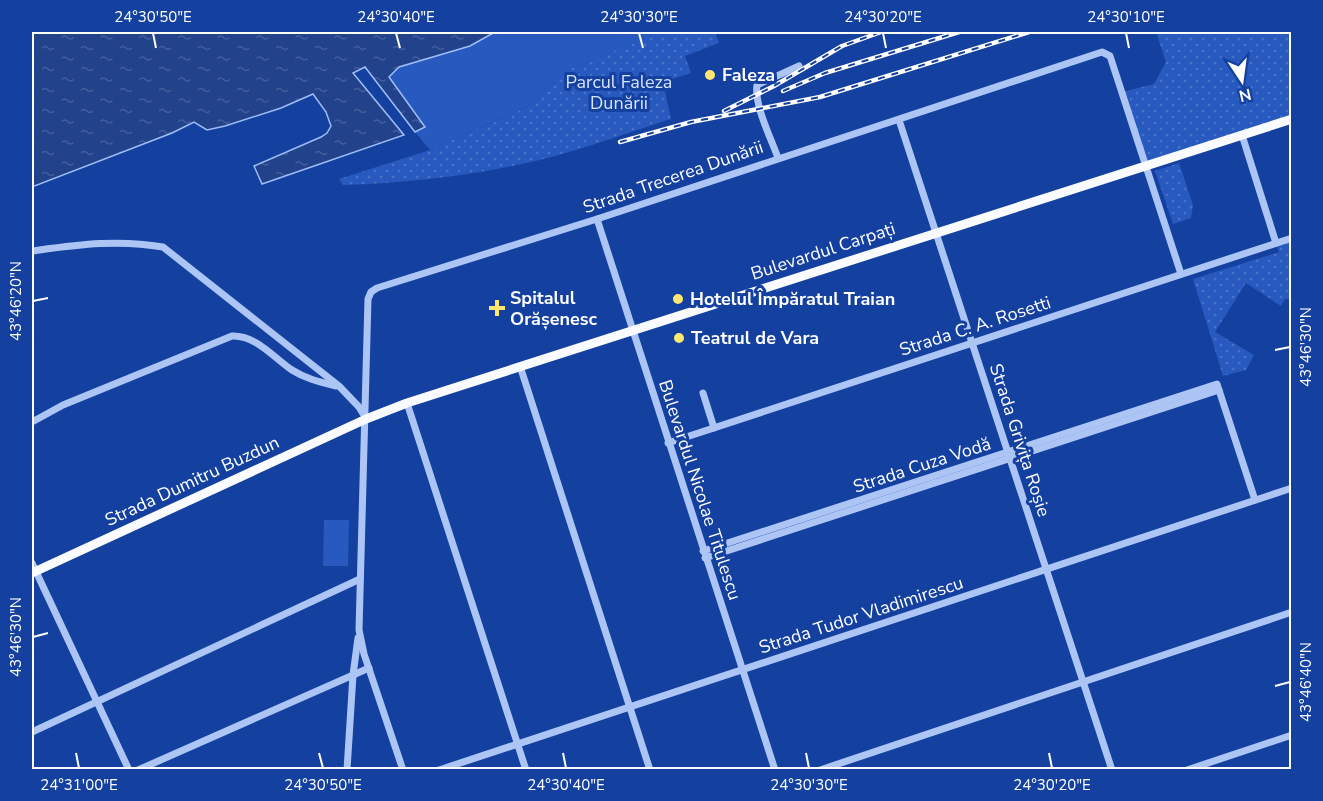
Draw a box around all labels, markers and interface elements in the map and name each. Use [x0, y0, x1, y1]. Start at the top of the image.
text: 24°30'50"E [114, 7, 192, 27]
text: 24°30'40"E [357, 7, 435, 27]
text: 24°30'30"E [600, 7, 678, 27]
text: 24°30'20"E [844, 7, 922, 27]
text: 24°30'10"E [1087, 7, 1165, 27]
north arrow [1212, 51, 1272, 111]
place label: Faleza [722, 63, 775, 87]
marker: Faleza [703, 68, 717, 82]
park label: Parcul Faleza Dunării [566, 70, 672, 115]
text: N [1237, 83, 1253, 107]
street label: Strada Trecerea Dunării [580, 135, 766, 219]
street label: Bulevardul Carpați [748, 216, 898, 286]
text: 43°46'20"N [6, 261, 26, 341]
place label: Spitalul Orășenesc [510, 286, 598, 331]
place label: Hotelul Împăratul Traian [690, 287, 895, 311]
street label: Strada C. A. Rosetti [896, 290, 1054, 362]
marker: Hotelul Împăratul Traian [671, 292, 685, 306]
marker: Spitalul Orășenesc [488, 299, 506, 317]
text: 43°46'30"N [1296, 307, 1316, 387]
place label: Teatrul de Vara [691, 326, 819, 350]
marker: Teatrul de Vara [672, 331, 686, 345]
street label: Strada Grivița Roșie [984, 360, 1056, 520]
street label: Bulevardul Nicolae Titulescu [653, 377, 747, 603]
street label: Strada Dumitru Buzdun [101, 430, 283, 532]
street label: Strada Cuza Vodă [850, 431, 994, 499]
street label: Strada Tudor Vladimirescu [756, 571, 966, 659]
text: 43°46'30"N [6, 597, 26, 677]
text: 43°46'40"N [1296, 642, 1316, 722]
text: 24°31'00"E [40, 775, 118, 795]
text: 24°30'50"E [284, 775, 362, 795]
text: 24°30'40"E [527, 775, 605, 795]
text: 24°30'30"E [770, 775, 848, 795]
text: 24°30'20"E [1013, 775, 1091, 795]

